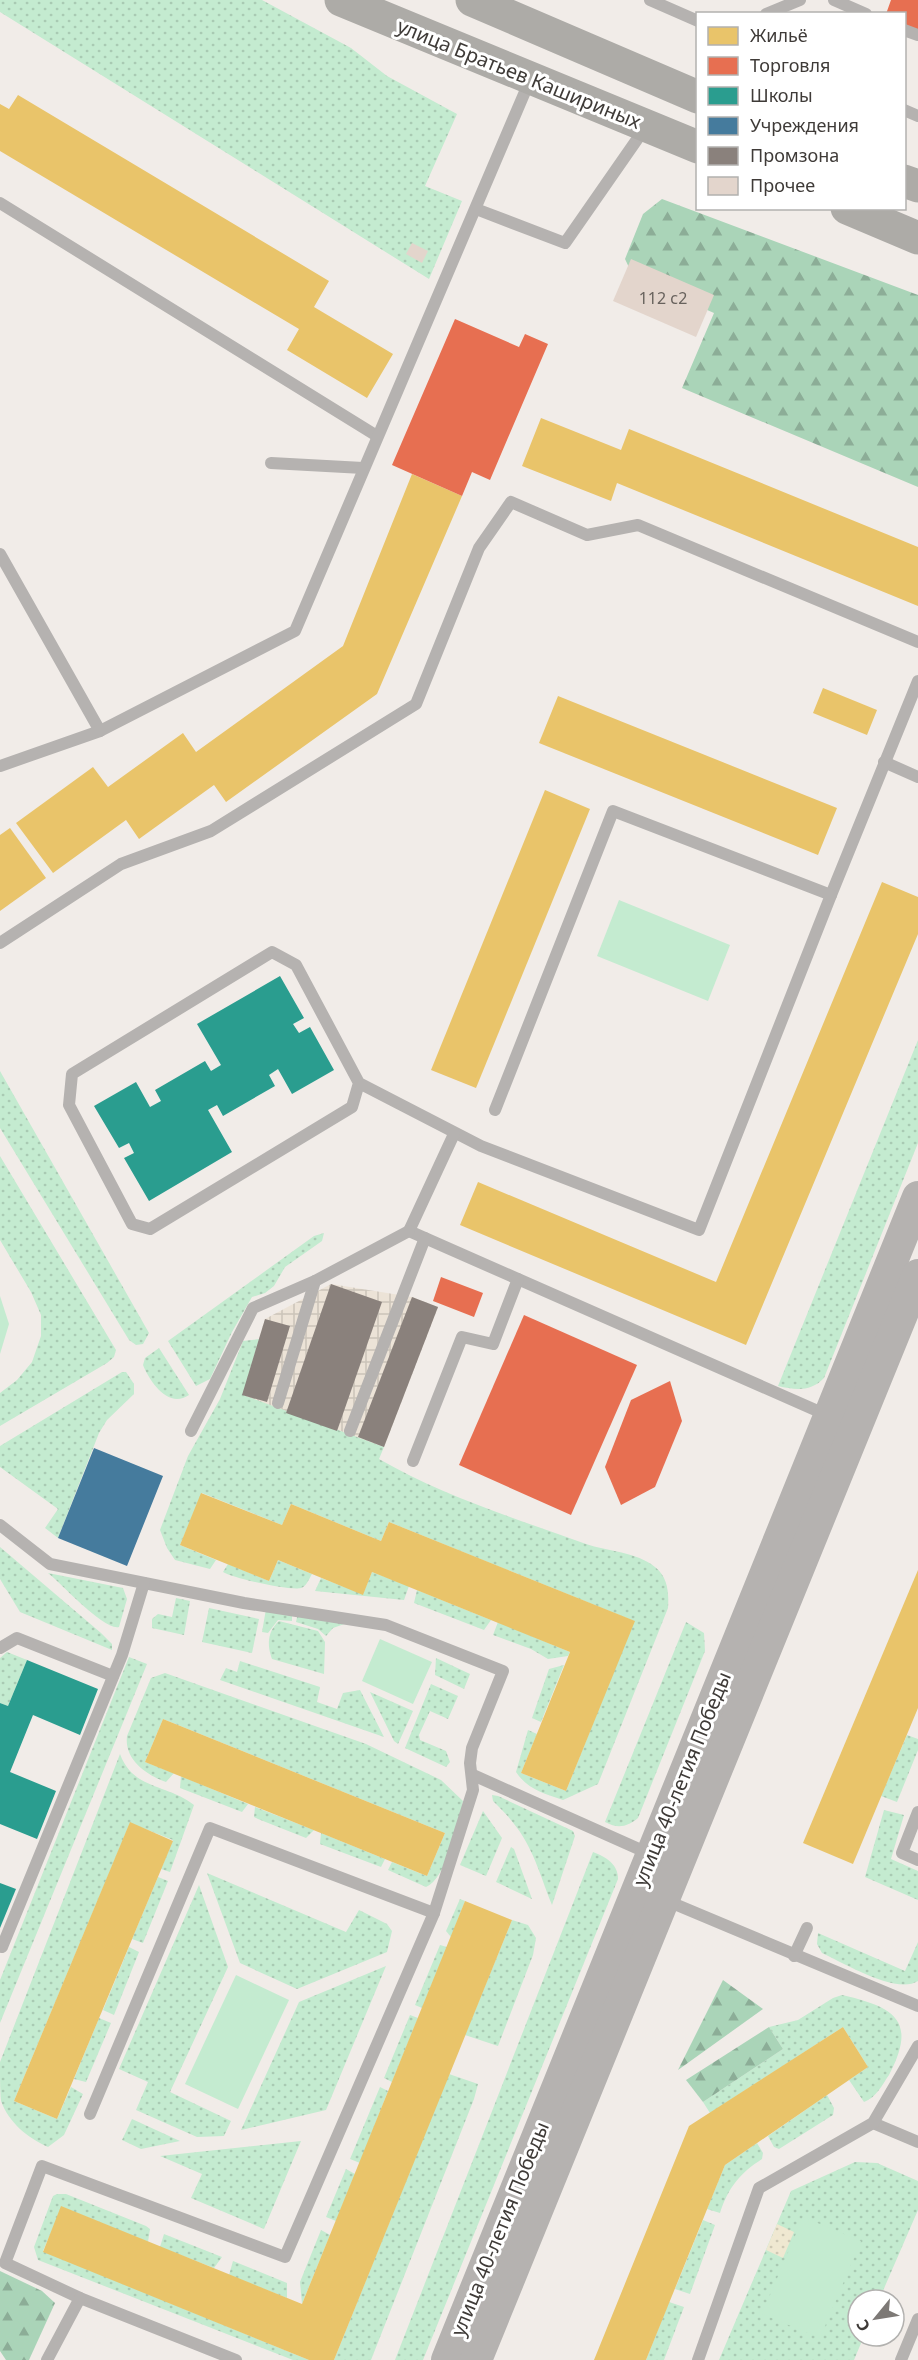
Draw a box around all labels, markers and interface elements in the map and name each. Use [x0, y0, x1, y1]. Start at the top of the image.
street label: улица Братьев Кашириных [393, 12, 646, 135]
legend [696, 12, 906, 210]
text: Жильё [750, 23, 808, 47]
text: Торговля [750, 53, 830, 77]
text: Школы [750, 83, 813, 107]
text: Учреждения [750, 113, 859, 137]
text: Промзона [750, 143, 839, 167]
text: Прочее [750, 173, 815, 197]
house number: 112 с2 [639, 287, 687, 309]
street label: улица 40-летия Победы [626, 1668, 737, 1890]
street label: улица 40-летия Победы [444, 2118, 555, 2340]
north arrow [846, 2288, 906, 2348]
text: С [851, 2316, 875, 2335]

